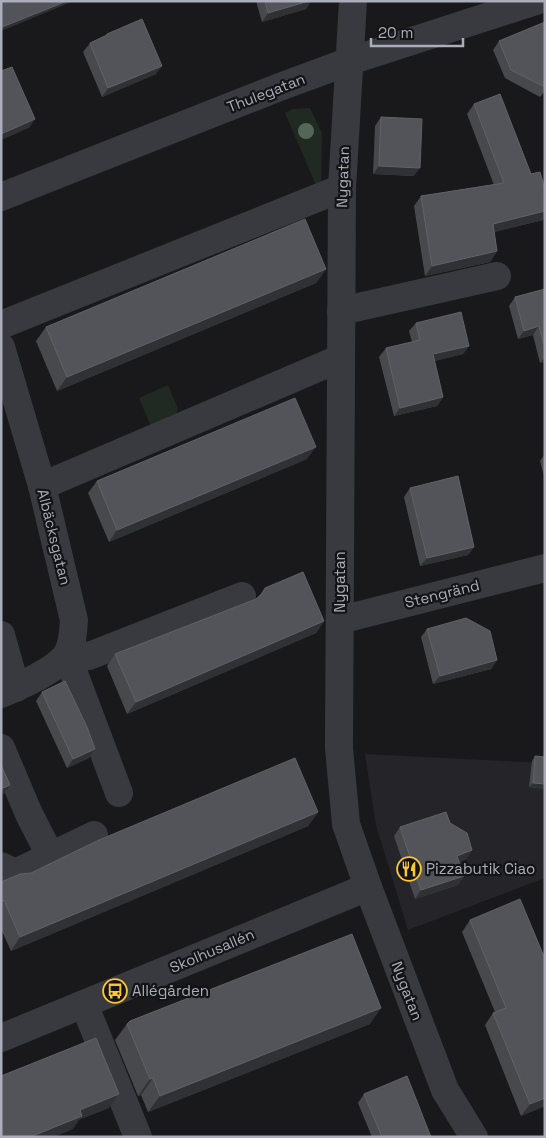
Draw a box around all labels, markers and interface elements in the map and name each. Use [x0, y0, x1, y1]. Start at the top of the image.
scale bar [371, 15, 464, 47]
text: 20 m [378, 23, 413, 42]
street label: Thulegatan [224, 69, 308, 116]
street label: Nygatan [332, 146, 353, 208]
street label: Albäcksgatan [33, 487, 76, 587]
street label: Nygatan [330, 551, 349, 613]
street label: Stengränd [403, 575, 481, 612]
restaurant icon: Pizzabutik Ciao [396, 856, 422, 882]
place label: Pizzabutik Ciao [426, 859, 535, 878]
street label: Skolhusallén [167, 924, 257, 977]
street label: Nygatan [388, 959, 427, 1023]
bus stop icon: Allégården [102, 978, 128, 1004]
place label: Allégården [132, 981, 209, 1000]

